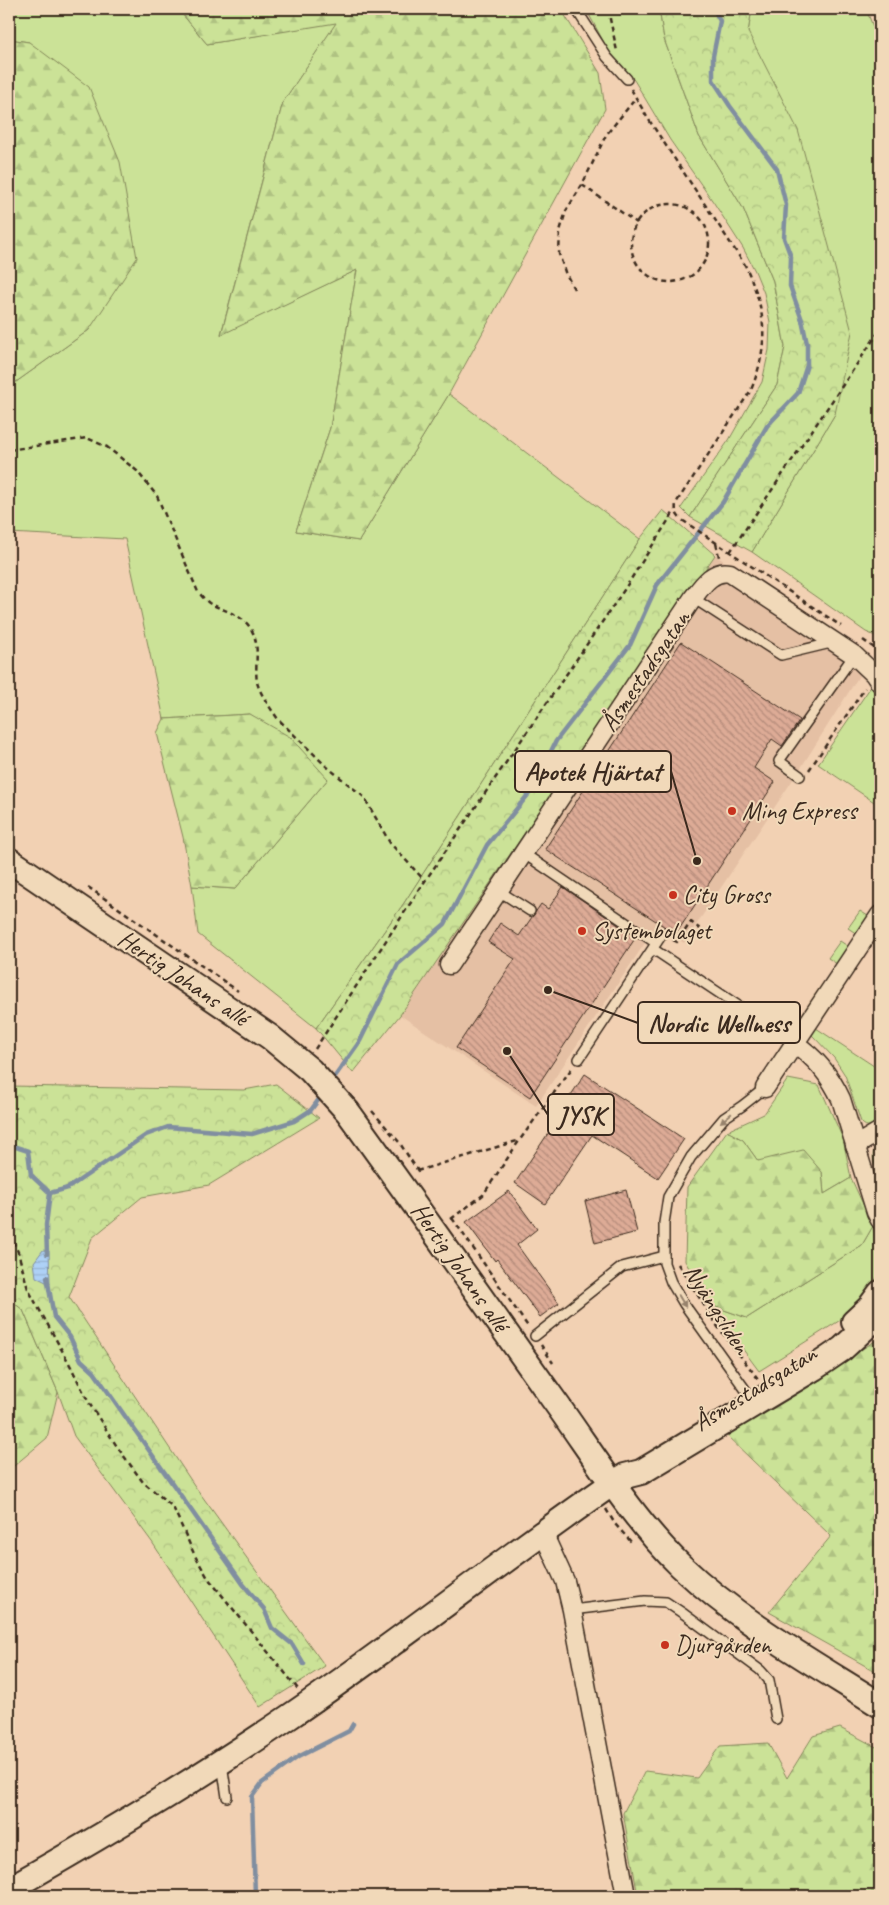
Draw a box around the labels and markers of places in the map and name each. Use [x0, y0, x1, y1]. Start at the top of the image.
callout: Apotek Hjärtat [515, 751, 671, 792]
place label: Ming Express [742, 795, 859, 827]
marker: Ming Express [726, 805, 738, 817]
place label: City Gross [683, 879, 772, 911]
marker: City Gross [667, 889, 679, 901]
place label: Systembolaget [592, 915, 713, 947]
marker: Systembolaget [576, 925, 588, 937]
callout: Nordic Wellness [638, 1002, 800, 1043]
callout: JYSK [548, 1094, 614, 1135]
place label: Djurgården [675, 1629, 772, 1661]
marker: Djurgården [659, 1639, 671, 1651]

